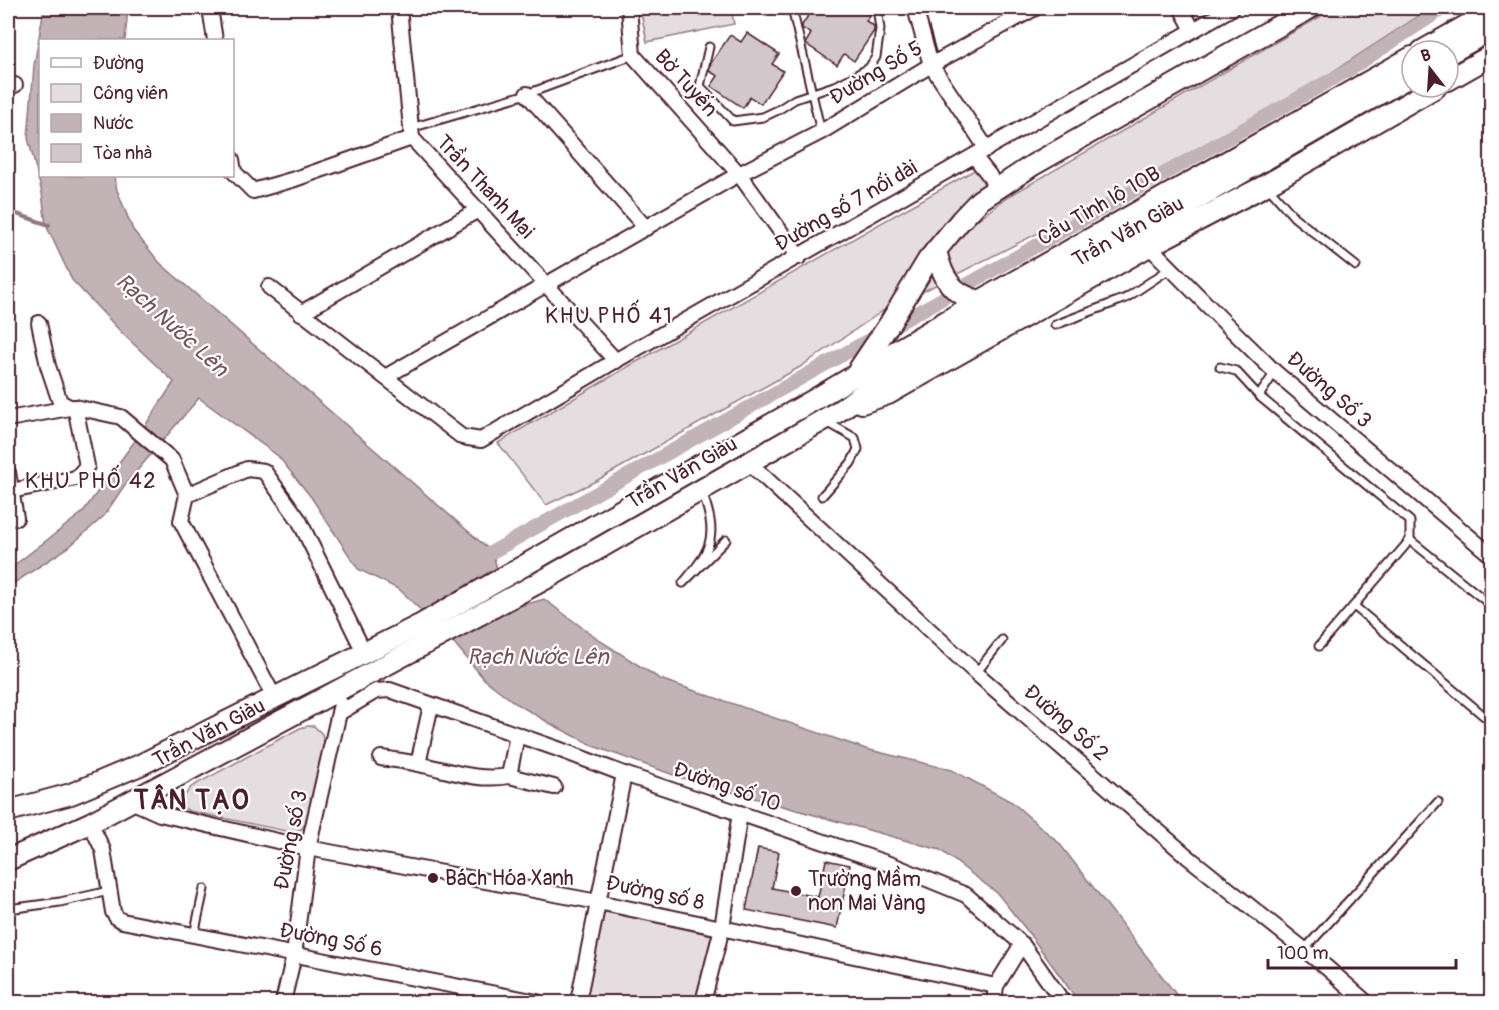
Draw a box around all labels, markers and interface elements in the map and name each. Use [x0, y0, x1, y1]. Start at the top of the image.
street label: Đường Số 5 [825, 35, 927, 111]
legend [39, 39, 234, 177]
north arrow [1400, 39, 1460, 99]
street label: Bờ Tuyến [649, 44, 723, 122]
text: B [1419, 45, 1433, 66]
text: Đường [93, 52, 144, 75]
text: Công viên [93, 82, 168, 105]
text: Nước [93, 112, 134, 135]
street label: Trần Thanh Mại [430, 129, 541, 245]
text: Tòa nhà [93, 142, 152, 165]
street label: Đường số 7 nối dài [770, 154, 922, 258]
street label: Cầu Tỉnh lộ 10B [1032, 159, 1165, 252]
street label: Trần Văn Giàu [1067, 189, 1189, 274]
water label: Rạch Nước Lên [110, 267, 235, 384]
district label: KHU PHỐ 41 [545, 299, 673, 330]
street label: Đường Số 3 [1281, 346, 1377, 434]
street label: Trần Văn Giàu [621, 430, 742, 516]
district label: KHU PHỐ 42 [25, 464, 157, 495]
water label: Rạch Nước Lên [467, 643, 610, 671]
street label: Đường Số 2 [1018, 679, 1114, 767]
street label: Trần Văn Giàu [148, 691, 270, 774]
street label: Đường số 10 [670, 756, 784, 818]
district label: TÂN TẠO [133, 784, 250, 817]
street label: Đường số 3 [268, 788, 314, 892]
place label: Bách Hóa Xanh [445, 865, 574, 892]
place label: Trường Mầm non Mai Vàng [808, 865, 926, 917]
street label: Đường số 8 [603, 869, 707, 917]
marker: Bách Hóa Xanh [426, 871, 440, 885]
marker: Trường Mầm non Mai Vàng [789, 884, 803, 898]
street label: Đường Số 6 [277, 917, 385, 963]
scale bar [1268, 932, 1456, 970]
text: 100 m [1277, 942, 1329, 965]

